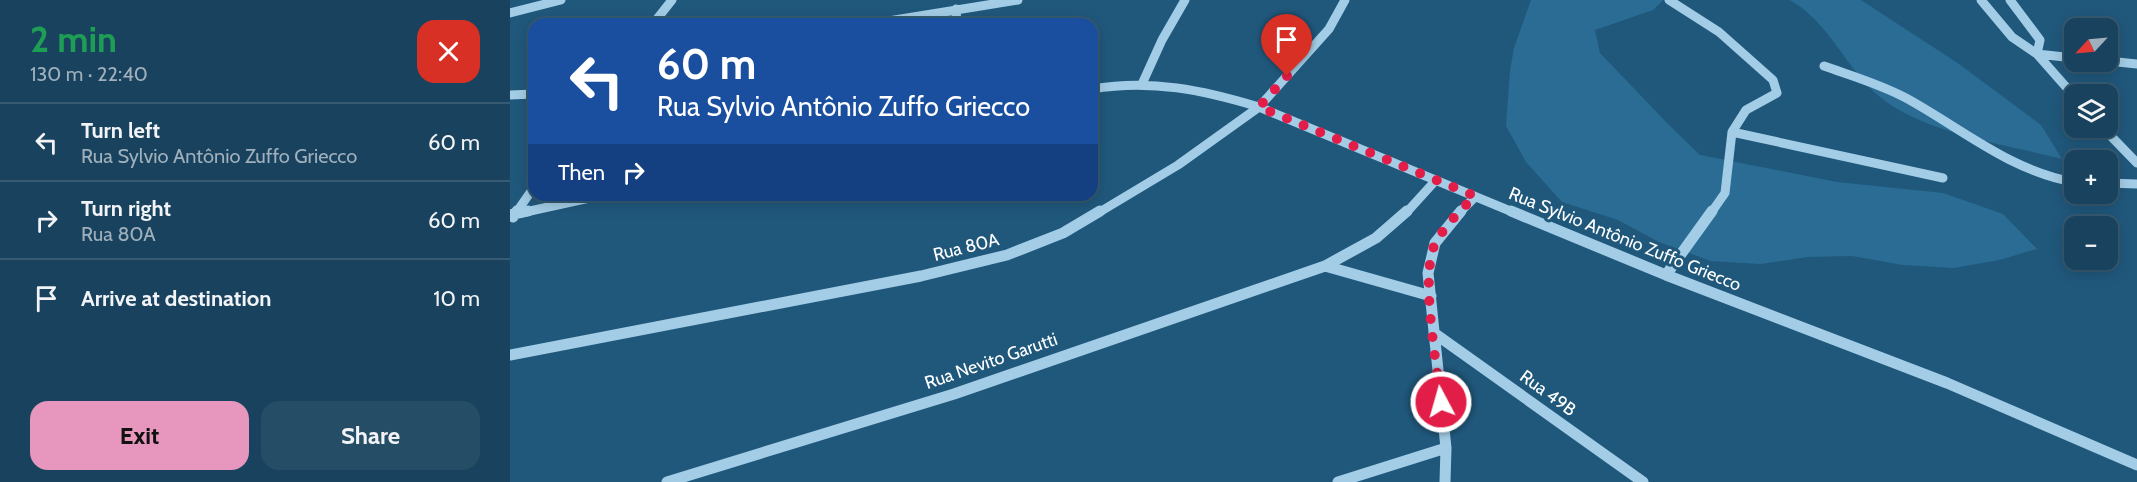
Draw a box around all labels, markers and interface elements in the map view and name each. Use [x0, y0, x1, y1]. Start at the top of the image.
pin [1261, 14, 1312, 76]
text: 2 min [30, 17, 117, 61]
north arrow [2064, 18, 2118, 72]
map controls [2064, 18, 2118, 270]
button: close [417, 20, 480, 83]
icon: arrive [1270, 23, 1303, 56]
text: 60 m [657, 38, 756, 90]
icon: left [558, 42, 636, 120]
text: 130 m · 22:40 [30, 62, 148, 86]
button: layers [2064, 84, 2118, 138]
text: Rua Sylvio Antônio Zuffo Griecco [657, 90, 1030, 123]
text: Turn left [81, 117, 160, 144]
icon: left [30, 126, 63, 159]
text: 60 m [428, 129, 480, 156]
text: Rua Sylvio Antônio Zuffo Griecco [81, 144, 357, 168]
button: + [2064, 150, 2118, 204]
icon: right [617, 156, 650, 189]
text: Then [558, 159, 605, 186]
street label: Rua Sylvio Antônio Zuffo Griecco [1506, 182, 1744, 296]
text: Turn right [81, 195, 171, 222]
icon: right [30, 204, 63, 237]
text: 60 m [428, 207, 480, 234]
button: − [2064, 216, 2118, 270]
text: Rua 80A [81, 222, 156, 246]
street label: Rua 80A [931, 228, 1001, 266]
icon: arrive [30, 282, 63, 315]
text: Arrive at destination [81, 285, 271, 312]
text: 10 m [433, 285, 480, 312]
street label: Rua Nevito Garutti [922, 328, 1060, 394]
street label: Rua 49B [1516, 365, 1581, 421]
position arrow [1409, 370, 1473, 434]
button: Exit [30, 401, 249, 470]
button: Share [261, 401, 480, 470]

